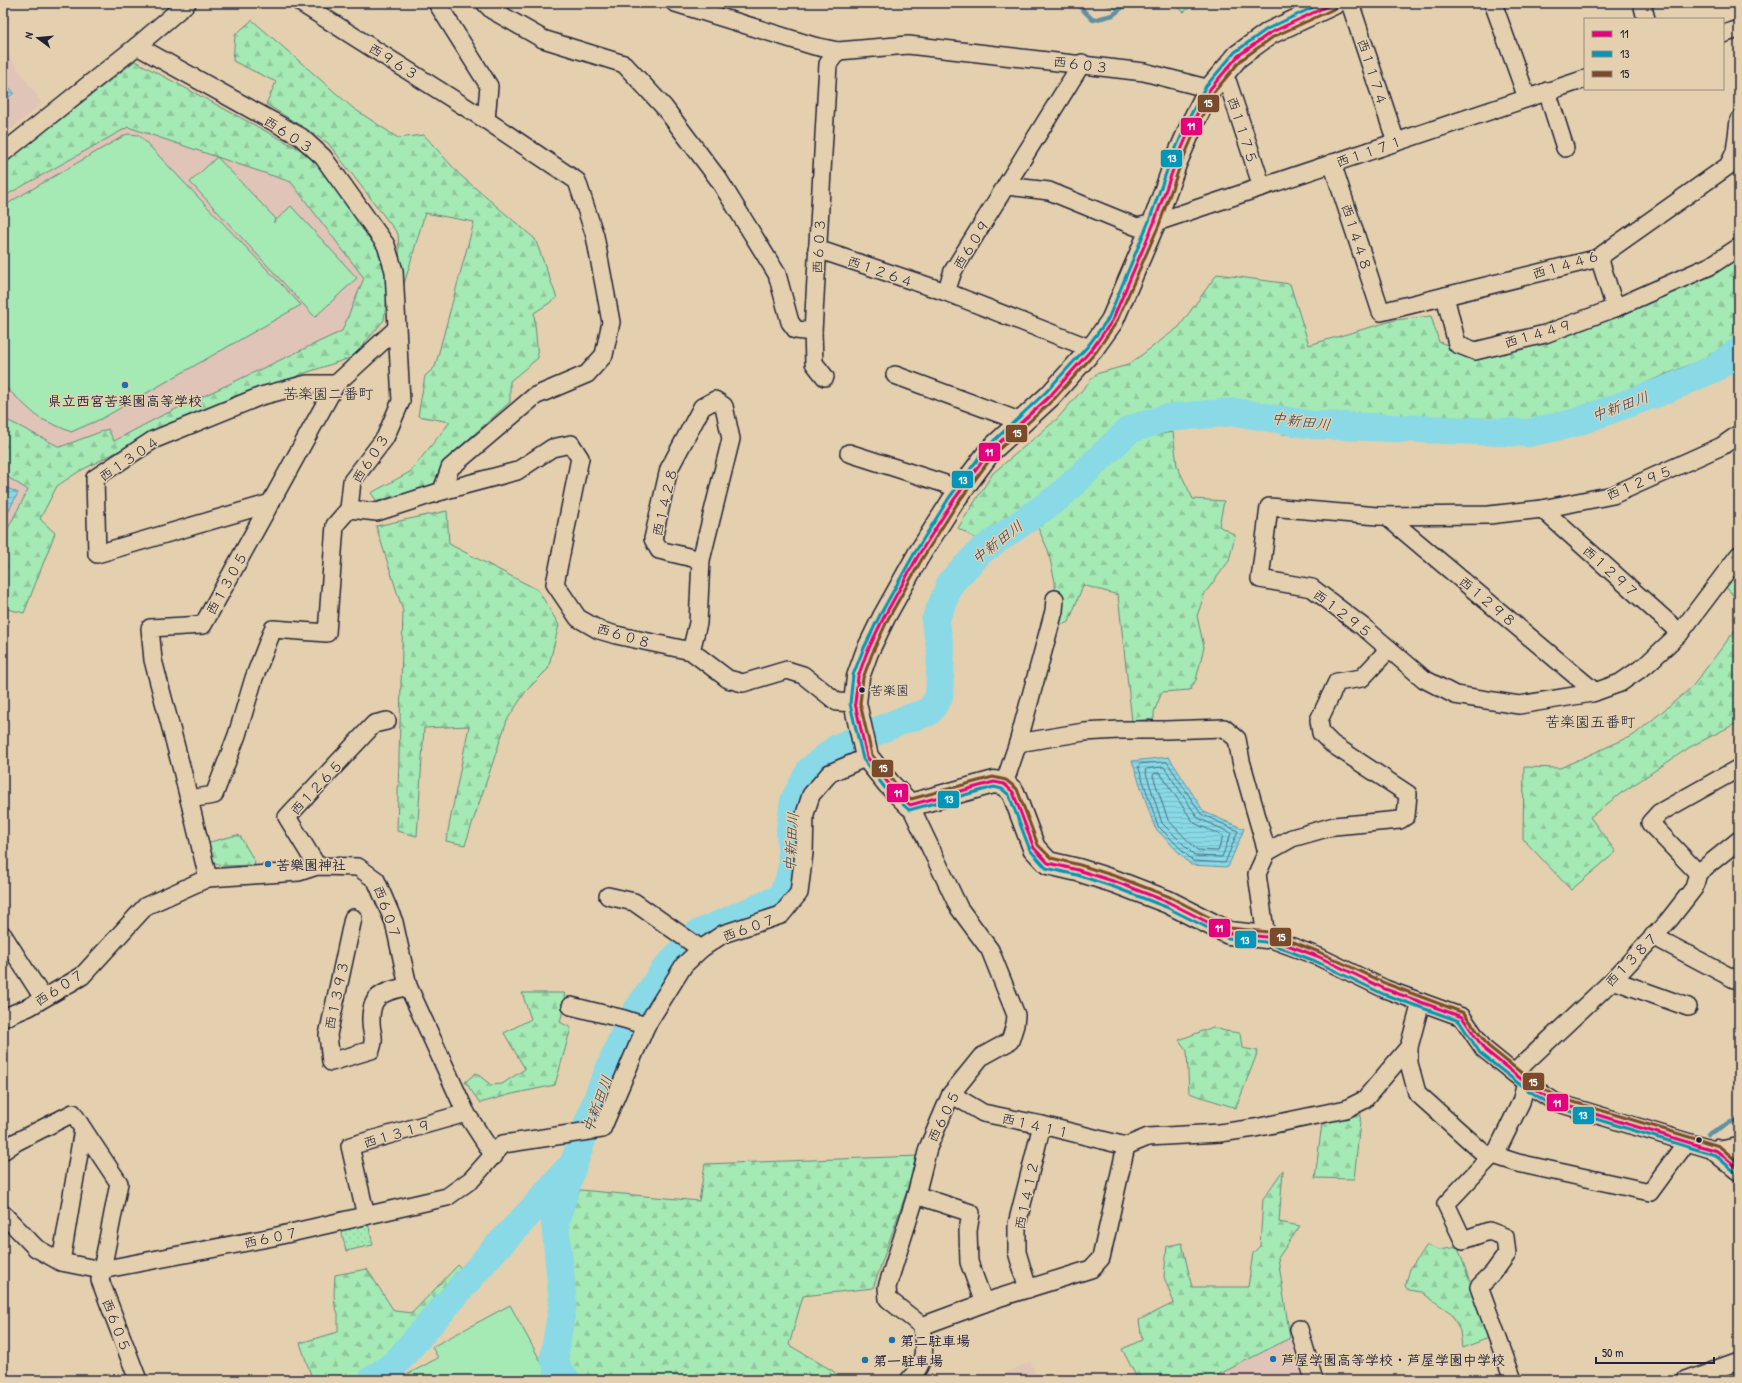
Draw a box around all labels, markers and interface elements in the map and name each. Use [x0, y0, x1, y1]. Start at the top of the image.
north arrow [18, 18, 58, 58]
legend [1584, 18, 1724, 90]
text: 11 [1620, 25, 1629, 42]
text: N [21, 30, 36, 40]
street label: 西１１７４ [1353, 36, 1393, 108]
street label: 西９６３ [365, 38, 423, 84]
text: 13 [1620, 45, 1630, 62]
street label: 西６０３ [1052, 51, 1110, 77]
text: 15 [1620, 65, 1629, 82]
line badge: 15 [1197, 94, 1220, 113]
street label: 西１１７５ [1223, 94, 1263, 166]
text: 15 [1204, 96, 1213, 110]
street label: 西６０３ [260, 111, 318, 157]
line badge: 11 [1180, 117, 1203, 136]
text: 11 [1187, 119, 1195, 133]
street label: 西１１７１ [1333, 131, 1405, 171]
line badge: 13 [1160, 149, 1183, 168]
text: 13 [1168, 151, 1177, 165]
street label: 西１４４８ [1337, 201, 1377, 273]
street label: 西６０９ [948, 215, 994, 273]
street label: 西６０３ [807, 218, 829, 274]
street label: 西１４４６ [1530, 245, 1602, 283]
street label: 西１２６４ [845, 251, 917, 291]
street label: 西１４４９ [1502, 314, 1574, 352]
marker: 県立西宮苦楽園高等学校 [120, 380, 130, 390]
district label: 苦楽園二番町 [283, 383, 374, 404]
water label: 中新田川 [1588, 386, 1652, 426]
place label: 県立西宮苦楽園高等学校 [48, 391, 202, 410]
water label: 中新田川 [1270, 407, 1332, 435]
line badge: 15 [1005, 424, 1028, 443]
text: 15 [1013, 426, 1022, 440]
street label: 西６０３ [347, 429, 393, 487]
street label: 西１３０４ [95, 431, 163, 485]
line badge: 11 [978, 442, 1001, 462]
text: 11 [985, 445, 993, 459]
street label: 西１２９５ [1603, 460, 1675, 504]
street label: 西１４２８ [647, 466, 681, 538]
line badge: 13 [951, 470, 974, 489]
text: 13 [959, 473, 968, 487]
water label: 中新田川 [967, 515, 1027, 569]
street label: 西１２９７ [1579, 541, 1643, 601]
street label: 西１３０５ [201, 548, 251, 618]
street label: 西１２９８ [1455, 571, 1521, 631]
street label: 西１２９５ [1309, 584, 1377, 642]
street label: 西６０８ [594, 618, 654, 652]
place label: 苦楽園 [870, 681, 909, 699]
marker: 苦楽園 [857, 685, 867, 695]
district label: 苦楽園五番町 [1545, 711, 1636, 732]
street label: 西１２６５ [285, 755, 347, 819]
line badge: 15 [871, 759, 894, 778]
text: 15 [879, 761, 888, 775]
line badge: 11 [886, 783, 909, 803]
text: 11 [894, 786, 902, 800]
line badge: 13 [937, 790, 960, 809]
text: 13 [945, 792, 954, 806]
water label: 中新田川 [778, 811, 804, 873]
place label: 苦樂園神社 [276, 855, 346, 874]
marker: 苦樂園神社 [263, 859, 273, 869]
street label: 西６０７ [369, 882, 407, 942]
street label: 西６０７ [719, 908, 779, 946]
line badge: 11 [1208, 918, 1231, 938]
text: 11 [1215, 921, 1223, 935]
line badge: 15 [1269, 927, 1292, 947]
street label: 西１３８７ [1600, 927, 1662, 991]
line badge: 13 [1234, 930, 1257, 949]
text: 15 [1277, 930, 1286, 944]
text: 13 [1241, 933, 1250, 947]
street label: 西１３９３ [319, 959, 353, 1031]
street label: 西６０７ [30, 964, 88, 1010]
water label: 中新田川 [577, 1072, 617, 1136]
line badge: 15 [1522, 1072, 1545, 1091]
text: 15 [1529, 1075, 1538, 1089]
street label: 西６０５ [922, 1087, 964, 1145]
line badge: 11 [1546, 1093, 1569, 1112]
text: 11 [1553, 1096, 1561, 1110]
line badge: 13 [1572, 1106, 1595, 1125]
street label: 西１４１１ [1000, 1108, 1072, 1142]
text: 13 [1579, 1108, 1588, 1122]
street label: 西１３１９ [361, 1114, 433, 1152]
unlabelled marker [1694, 1135, 1704, 1145]
street label: 西１４１２ [1009, 1159, 1043, 1231]
street label: 西６０７ [242, 1222, 300, 1252]
street label: 西６０５ [98, 1295, 136, 1355]
place label: 第二駐車場 [900, 1331, 970, 1350]
marker: 第二駐車場 [887, 1335, 897, 1345]
scale bar [1596, 1339, 1714, 1365]
text: 50 m [1602, 1344, 1623, 1361]
place label: 芦屋学園高等学校・芦屋学園中学校 [1281, 1350, 1505, 1369]
place label: 第一駐車場 [873, 1351, 943, 1370]
marker: 芦屋学園高等学校・芦屋学園中学校 [1268, 1354, 1278, 1364]
marker: 第一駐車場 [860, 1355, 870, 1365]

